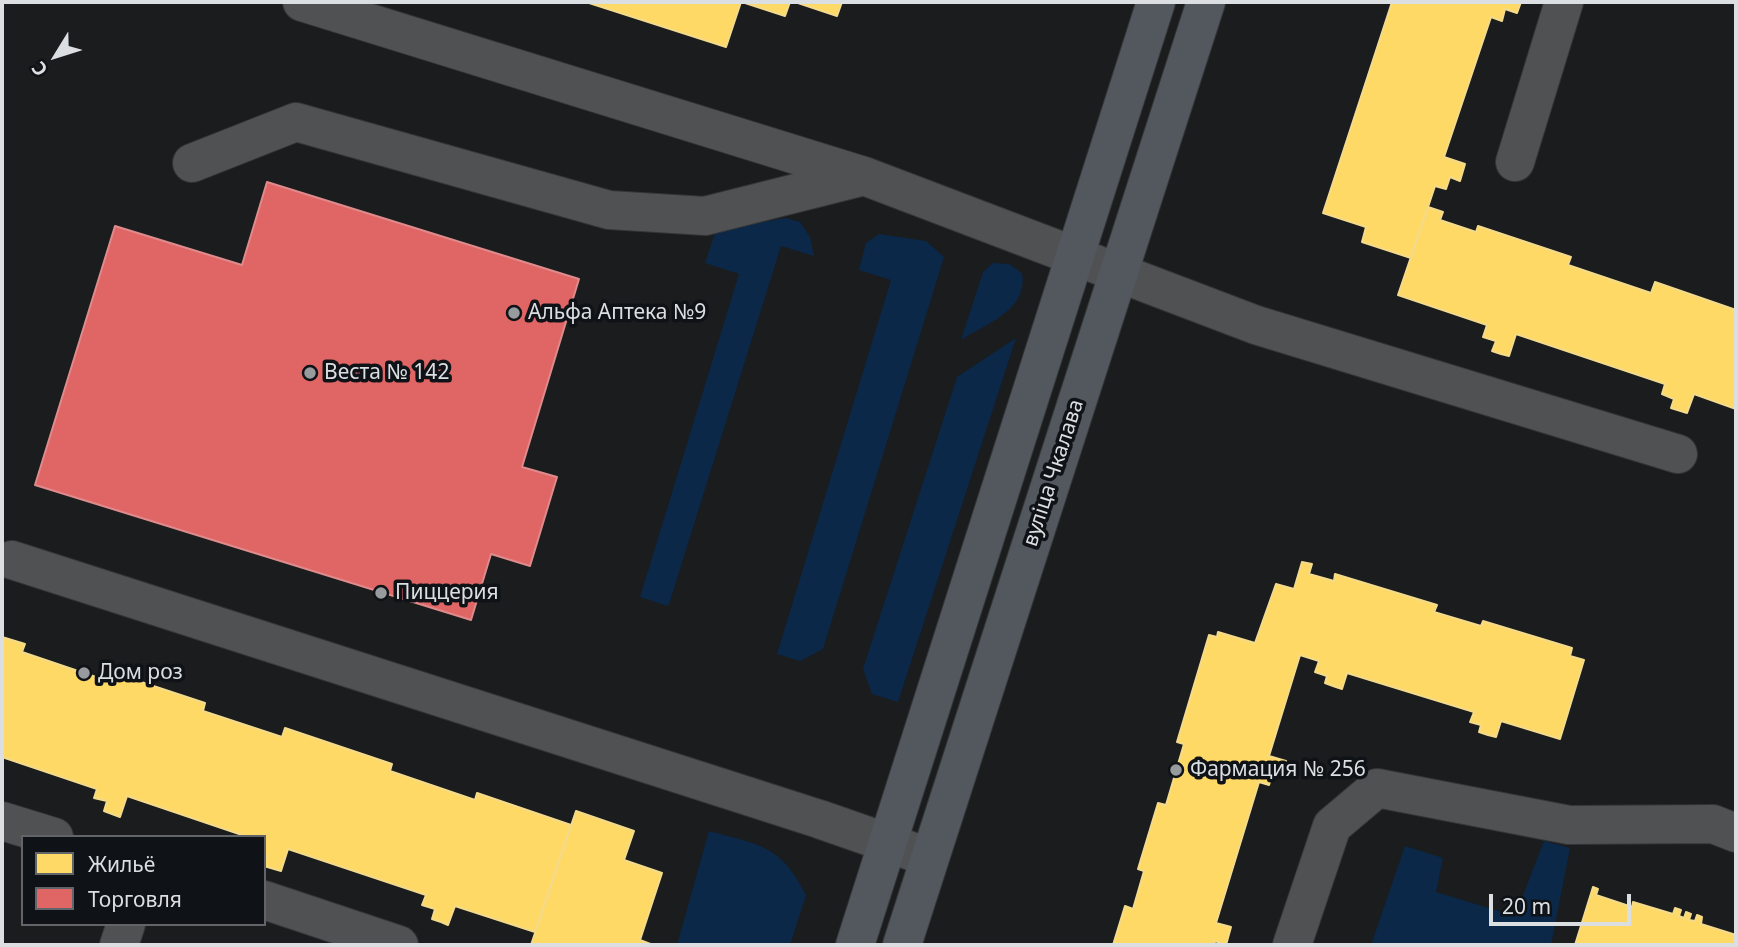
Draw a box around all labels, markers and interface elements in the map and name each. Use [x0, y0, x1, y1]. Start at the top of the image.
north arrow [21, 21, 91, 91]
text: С [25, 56, 53, 82]
place label: Альфа Аптека №9 [528, 300, 706, 326]
marker: Альфа Аптека №9 [506, 305, 522, 321]
place label: Веста № 142 [324, 360, 449, 386]
marker: Веста № 142 [302, 365, 318, 381]
street label: вуліца Чкалава [1018, 396, 1090, 550]
place label: Пиццерия [395, 580, 499, 606]
marker: Пиццерия [373, 585, 389, 601]
place label: Дом роз [98, 660, 183, 686]
marker: Дом роз [76, 665, 92, 681]
place label: Фармация № 256 [1190, 757, 1366, 783]
marker: Фармация № 256 [1168, 762, 1184, 778]
legend [21, 835, 266, 926]
text: Жильё [88, 850, 155, 878]
scale bar [1493, 880, 1635, 924]
text: Торговля [88, 885, 182, 913]
text: 20 m [1502, 892, 1551, 920]

